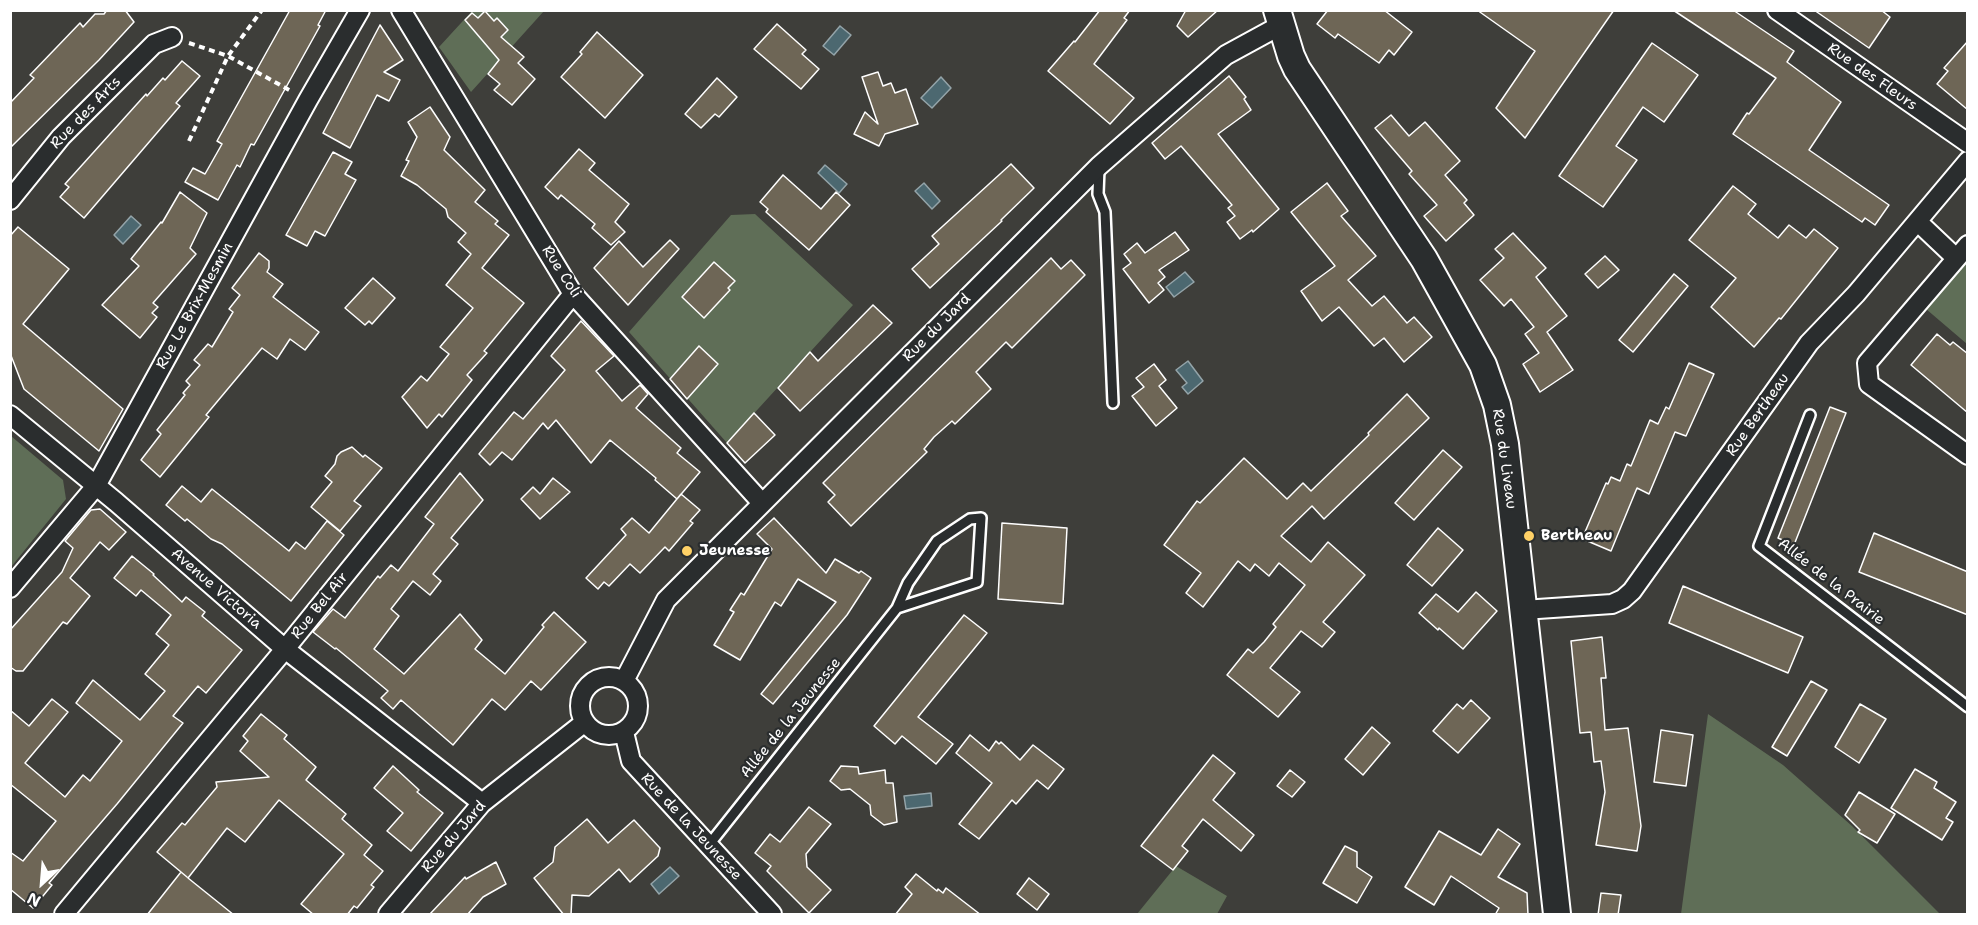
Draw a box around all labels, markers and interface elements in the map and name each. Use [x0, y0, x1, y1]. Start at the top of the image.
street label: Rue des Fleurs [1824, 39, 1920, 115]
street label: Rue des Arts [47, 73, 125, 153]
street label: Rue Le Brix-Mesmin [153, 239, 237, 373]
street label: Rue Coli [537, 242, 585, 302]
street label: Rue du Jard [899, 290, 975, 366]
street label: Rue Bertheau [1723, 370, 1793, 460]
street label: Rue du Liveau [1488, 408, 1520, 510]
place label: Bertheau [1541, 527, 1613, 545]
marker: Bertheau [1522, 529, 1536, 543]
street label: Allée de la Prairie [1774, 535, 1888, 629]
place label: Jeunesse [699, 542, 770, 560]
marker: Jeunesse [680, 544, 694, 558]
street label: Avenue Victoria [167, 545, 265, 633]
street label: Rue Bel Air [288, 569, 352, 643]
street label: Allée de la Jeunesse [737, 654, 845, 782]
street label: Rue de la Jeunesse [637, 770, 745, 884]
street label: Rue du Jard [418, 797, 490, 877]
north arrow [12, 853, 72, 913]
text: N [24, 887, 44, 912]

